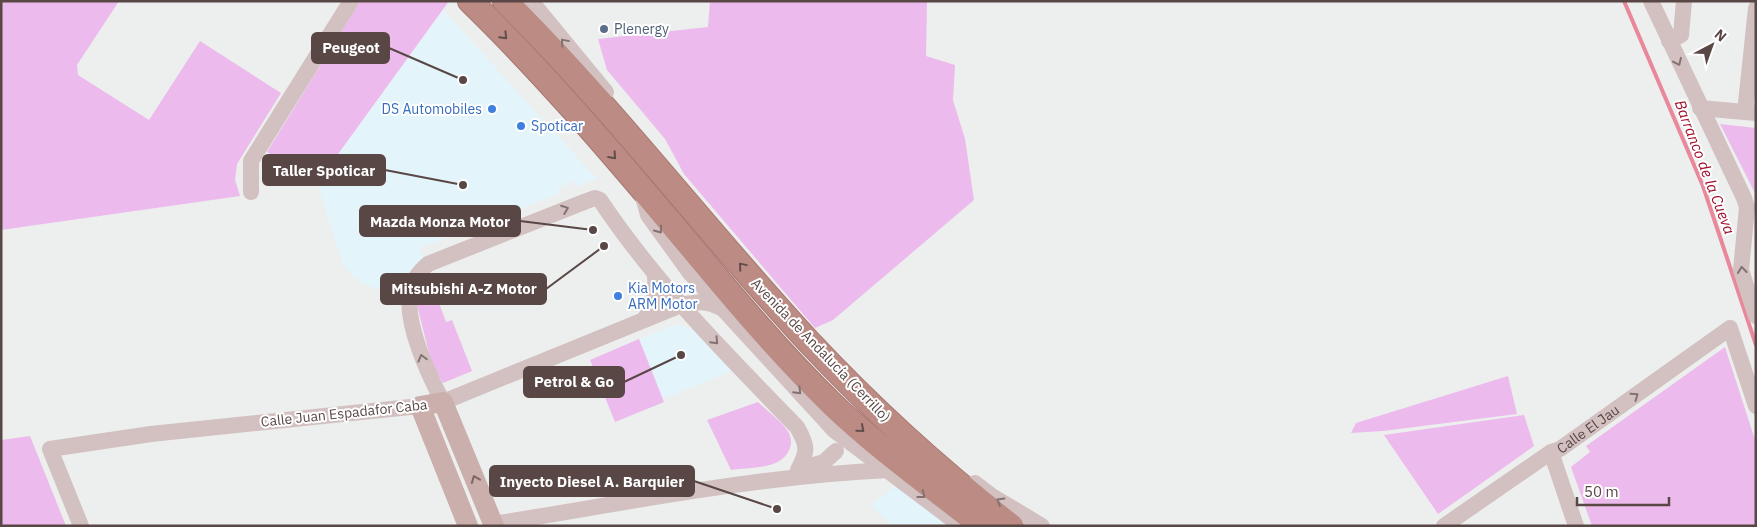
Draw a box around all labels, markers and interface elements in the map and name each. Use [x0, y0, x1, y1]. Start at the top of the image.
place label: Plenergy [614, 20, 669, 38]
north arrow [1687, 20, 1737, 70]
marker: Plenergy [598, 23, 610, 35]
text: N [1711, 25, 1730, 45]
one-way arrow [498, 30, 507, 39]
callout: Peugeot [312, 33, 389, 63]
text: Peugeot [322, 38, 380, 57]
one-way arrow [561, 38, 570, 47]
one-way arrow [1672, 56, 1682, 65]
water label: Barranco de la Cueva [1671, 97, 1739, 237]
place label: DS Automobiles [382, 100, 482, 118]
marker: DS Automobiles [486, 103, 498, 115]
place label: Spoticar [531, 117, 583, 135]
marker: Spoticar [515, 120, 527, 132]
one-way arrow [607, 151, 616, 160]
callout: Taller Spoticar [263, 155, 385, 185]
text: Taller Spoticar [273, 161, 375, 180]
one-way arrow [560, 205, 569, 215]
callout: Mazda Monza Motor [360, 206, 520, 236]
text: Mazda Monza Motor [370, 212, 510, 231]
one-way arrow [653, 224, 662, 234]
one-way arrow [738, 262, 747, 271]
one-way arrow [1737, 265, 1748, 273]
callout: Mitsubishi A-Z Motor [381, 274, 546, 304]
street label: Avenida de Andalucía (Cerrillo) [747, 274, 895, 426]
text: Mitsubishi A-Z Motor [391, 279, 537, 298]
place label: Kia Motors ARM Motor [628, 279, 698, 313]
marker: Kia Motors ARM Motor [612, 290, 624, 302]
one-way arrow [709, 335, 718, 344]
one-way arrow [417, 353, 428, 362]
callout: Petrol & Go [524, 367, 624, 397]
text: Petrol & Go [534, 372, 614, 391]
one-way arrow [792, 386, 801, 395]
one-way arrow [1629, 393, 1638, 402]
street label: Calle Juan Espadafor Caba [260, 395, 429, 431]
street label: Calle El Jau [1553, 401, 1623, 457]
one-way arrow [855, 423, 864, 431]
callout: Inyecto Diesel A. Barquier [490, 466, 694, 496]
text: Inyecto Diesel A. Barquier [500, 472, 684, 491]
scale bar [1577, 474, 1670, 506]
one-way arrow [471, 475, 481, 484]
text: 50 m [1584, 482, 1619, 501]
one-way arrow [916, 490, 925, 498]
one-way arrow [997, 497, 1006, 507]

